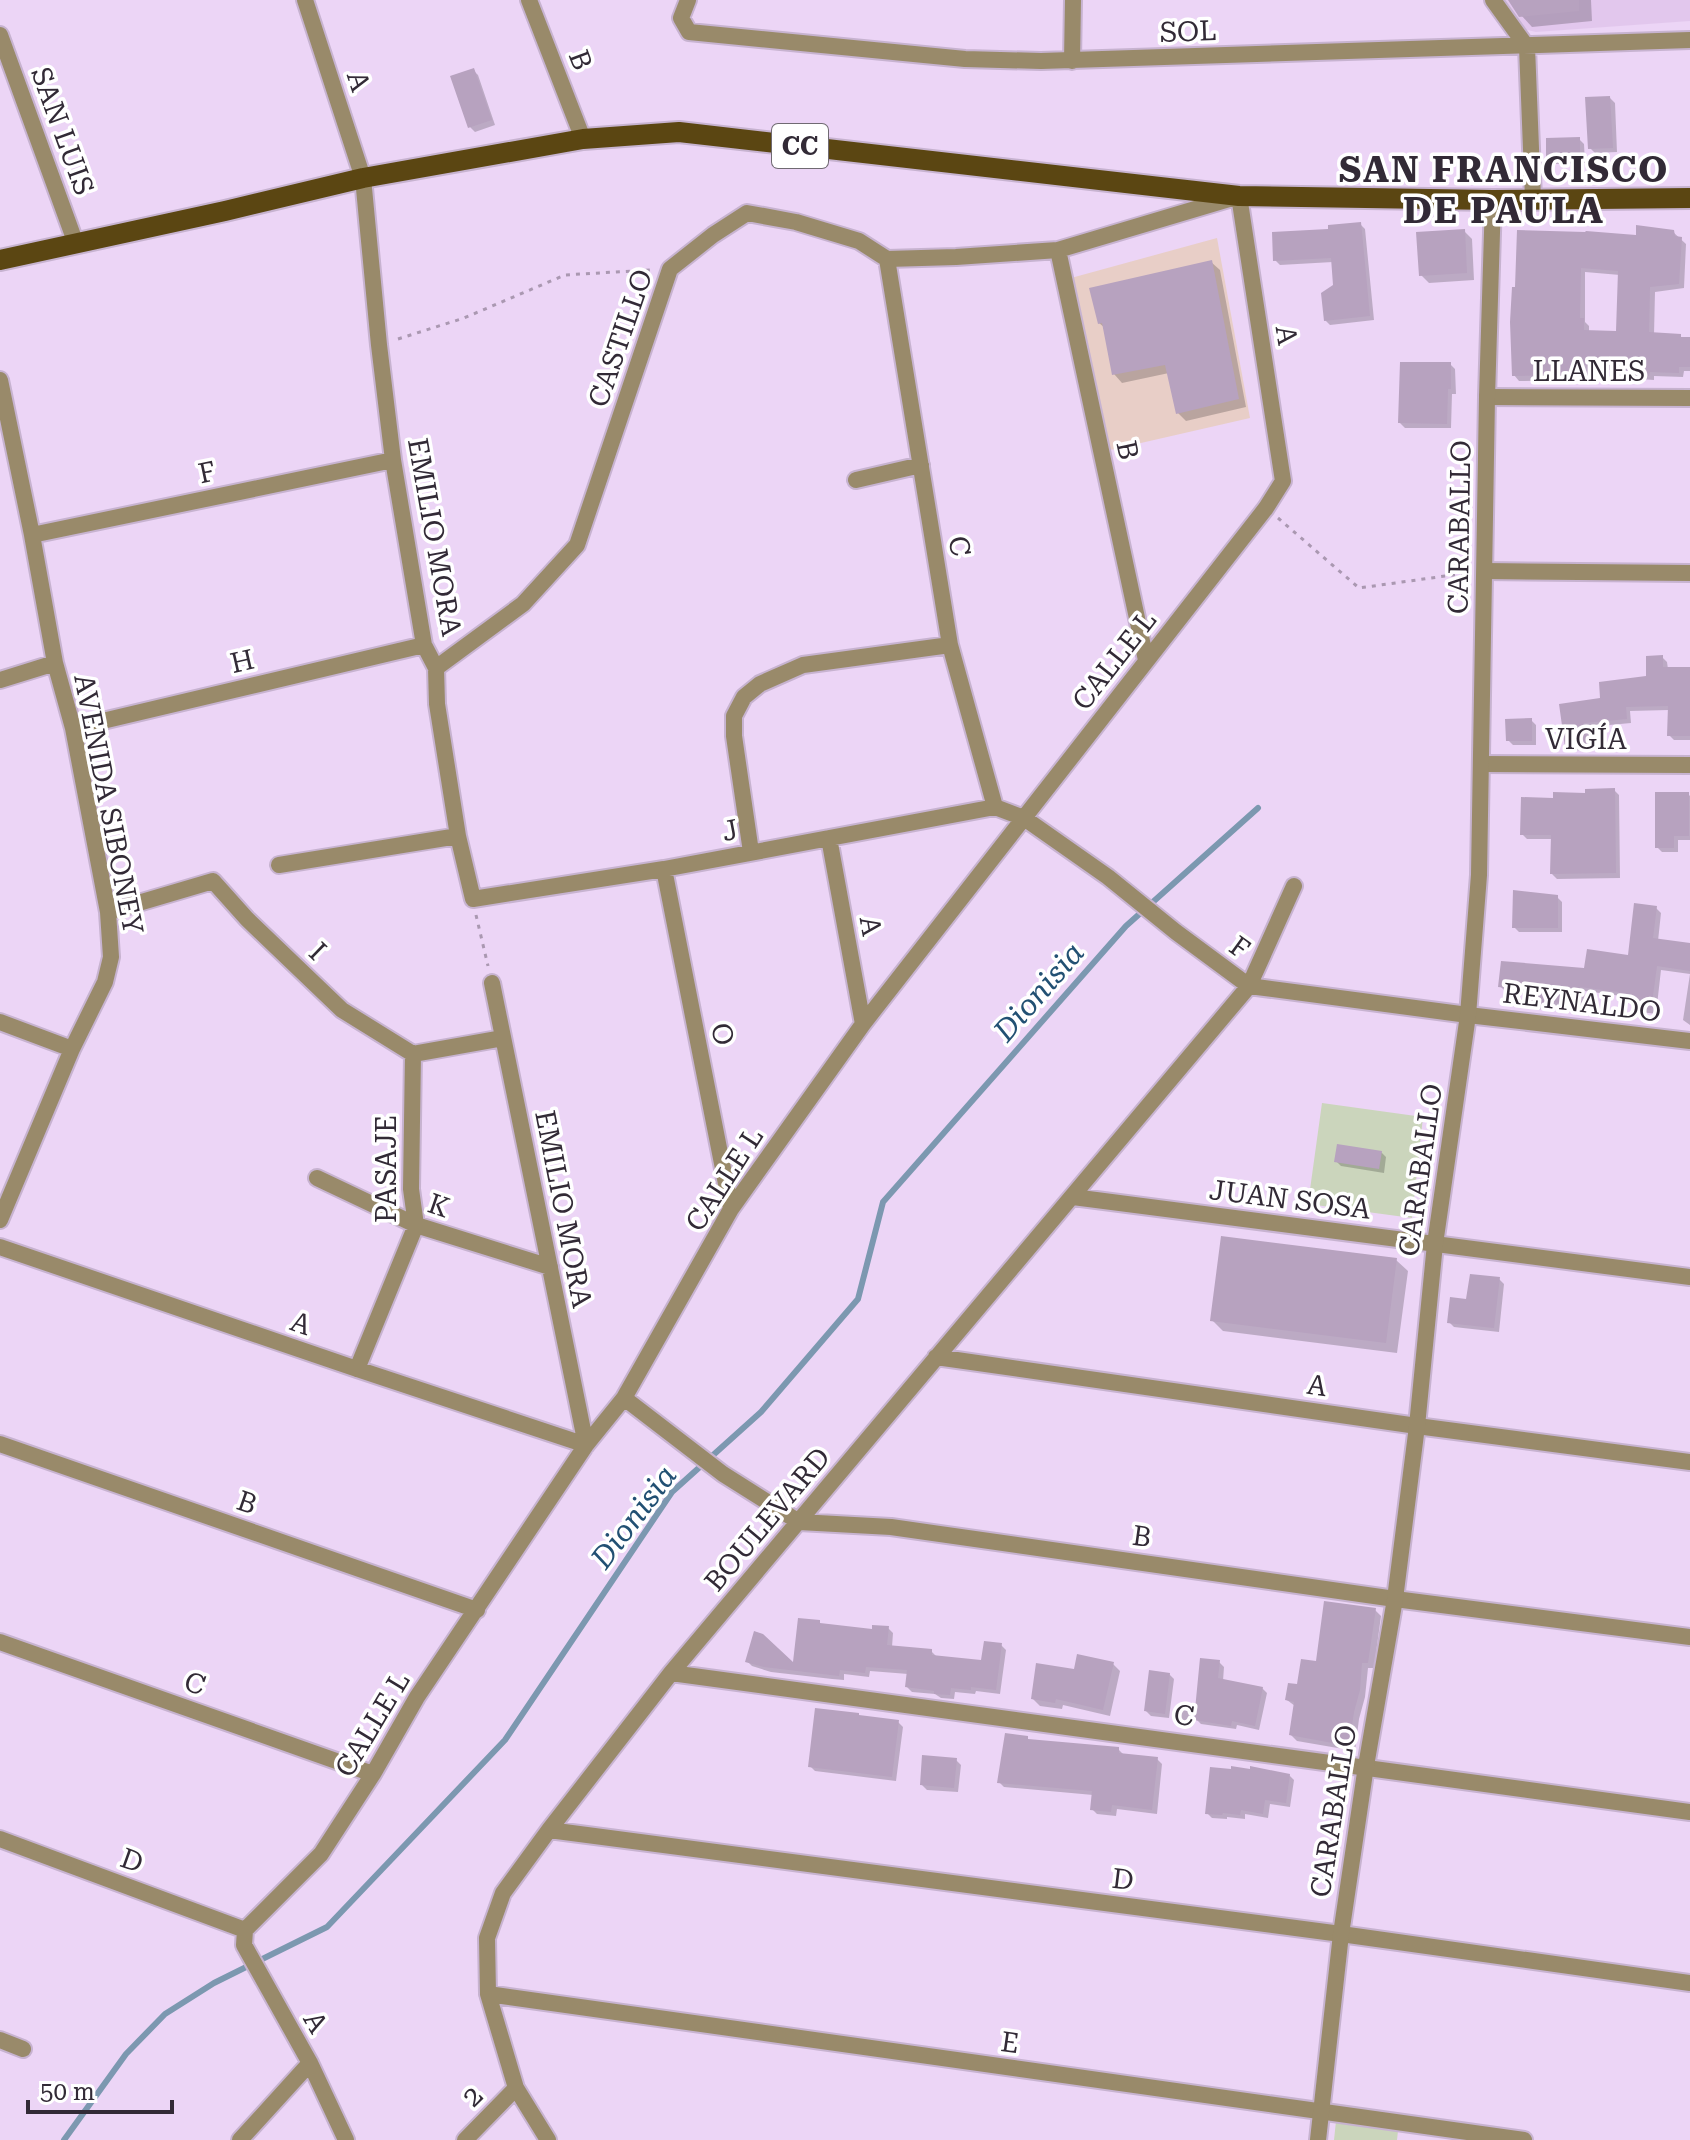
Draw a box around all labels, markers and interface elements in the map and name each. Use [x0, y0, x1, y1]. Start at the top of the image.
street label: SOL [1159, 14, 1217, 49]
street label: B [562, 46, 599, 75]
street label: SAN LUIS [24, 63, 101, 200]
street label: A [340, 67, 377, 96]
road number: CC [772, 124, 828, 168]
district label: SAN FRANCISCO DE PAULA [1339, 149, 1669, 232]
street label: CASTILLO [582, 265, 659, 411]
street label: A [1269, 323, 1304, 348]
street label: LLANES [1533, 355, 1645, 388]
street label: EMILIO MORA [401, 435, 468, 639]
street label: B [1109, 438, 1146, 463]
street label: CARABALLO [1441, 440, 1478, 614]
street label: F [195, 455, 219, 490]
street label: C [942, 534, 977, 559]
street label: CALLE L [1065, 604, 1163, 716]
street label: H [227, 643, 257, 680]
street label: AVENIDA SIBONEY [67, 671, 150, 937]
street label: VIGÍA [1545, 722, 1627, 756]
street label: J [719, 813, 741, 848]
street label: A [853, 914, 889, 939]
street label: F [1223, 929, 1256, 966]
water label: Dionisia [986, 935, 1091, 1049]
street label: I [302, 936, 333, 967]
street label: REYNALDO [1501, 976, 1663, 1029]
street label: O [704, 1020, 741, 1048]
street label: CARABALLO [1392, 1082, 1449, 1259]
street label: EMILIO MORA [528, 1108, 599, 1311]
street label: PASAJE [370, 1115, 403, 1223]
street label: CALLE L [679, 1121, 770, 1237]
street label: JUAN SOSA [1207, 1173, 1373, 1226]
street label: K [424, 1187, 454, 1224]
street label: A [286, 1305, 316, 1342]
street label: A [1305, 1368, 1329, 1403]
street label: BOULEVARD [698, 1441, 837, 1598]
water label: Dionisia [583, 1458, 683, 1576]
street label: B [233, 1484, 261, 1521]
street label: B [1130, 1519, 1154, 1554]
street label: C [180, 1665, 210, 1702]
street label: CALLE L [328, 1666, 417, 1783]
street label: C [1172, 1698, 1196, 1733]
street label: CARABALLO [1304, 1723, 1363, 1900]
street label: D [116, 1841, 148, 1880]
street label: D [1110, 1862, 1136, 1897]
street label: A [296, 2006, 335, 2039]
street label: E [999, 2025, 1021, 2060]
scale bar [28, 2064, 172, 2114]
text: 50 m [40, 2078, 95, 2106]
street label: 2 [455, 2079, 490, 2114]

